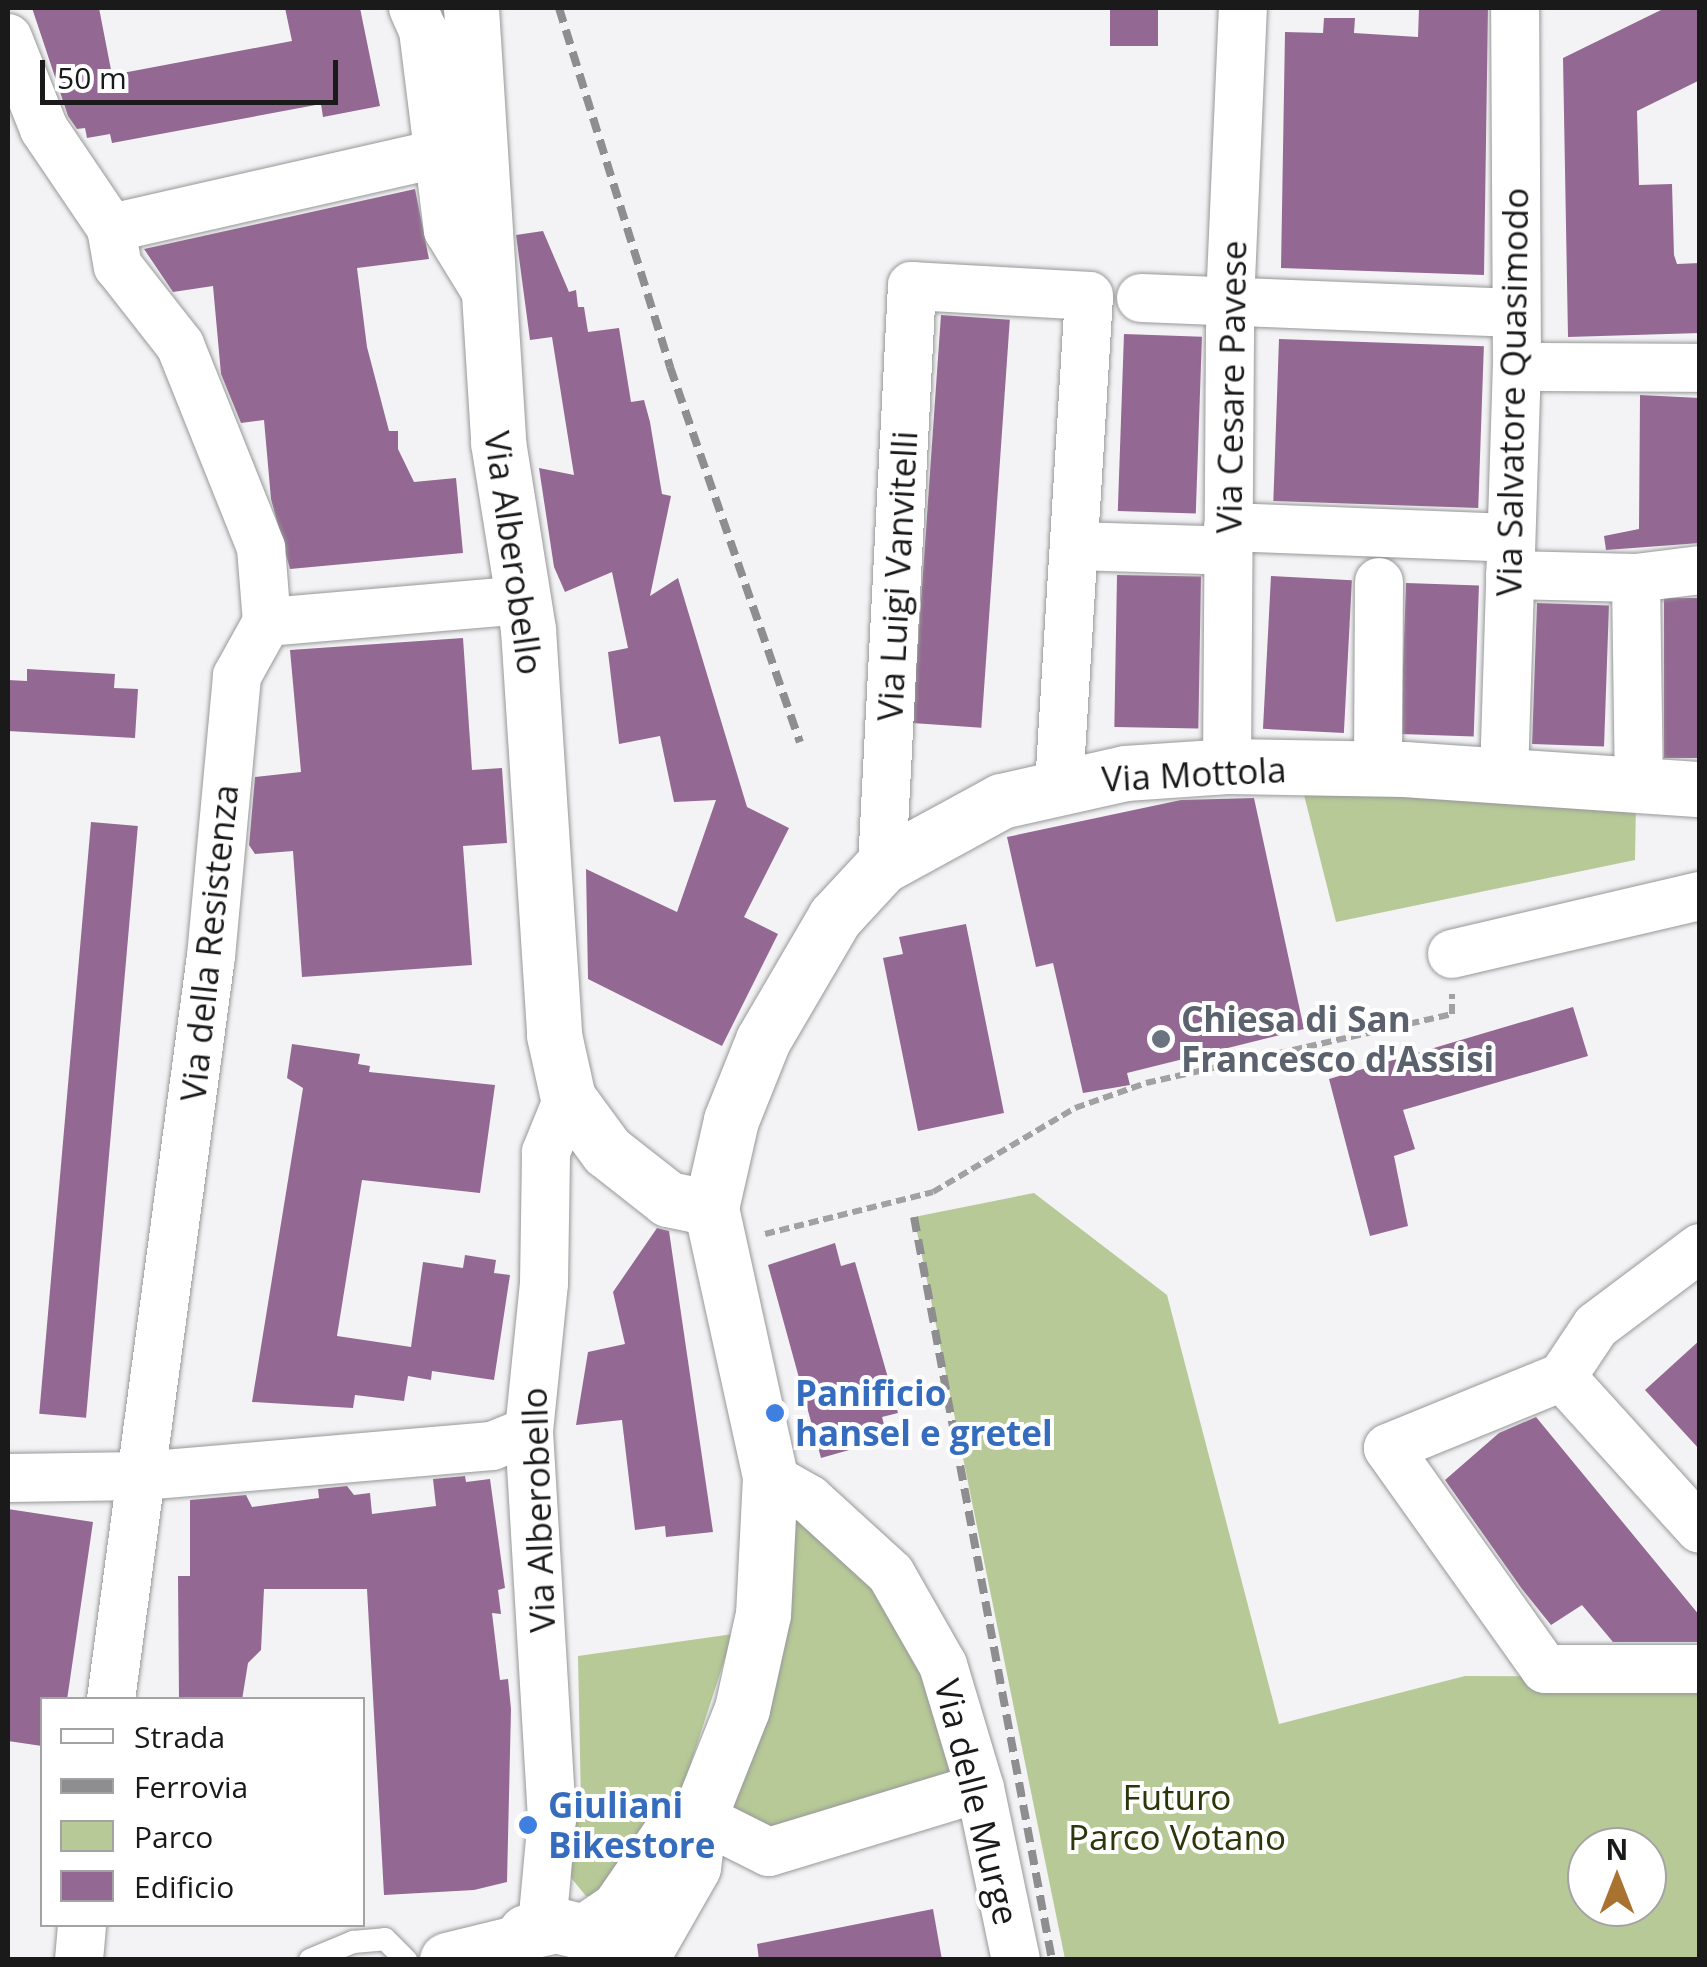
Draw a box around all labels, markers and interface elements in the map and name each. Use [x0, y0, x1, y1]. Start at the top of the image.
scale bar [45, 40, 342, 102]
text: 50 m [57, 57, 127, 98]
street label: Via Salvatore Quasimodo [1487, 187, 1537, 597]
street label: Via Cesare Pavese [1207, 240, 1255, 534]
street label: Via Alberobello [476, 429, 552, 677]
street label: Via Luigi Vanvitelli [868, 430, 926, 722]
street label: Via Mottola [1100, 748, 1288, 800]
street label: Via della Resistenza [171, 782, 247, 1104]
place label: Chiesa di San Francesco d'Assisi [1181, 998, 1494, 1080]
marker: Chiesa di San Francesco d'Assisi [1150, 1028, 1172, 1050]
place label: Panificio hansel e gretel [795, 1372, 1053, 1454]
street label: Via Alberobello [513, 1387, 563, 1633]
marker: Panificio hansel e gretel [764, 1402, 786, 1424]
street label: Via delle Murge [926, 1675, 1028, 1929]
legend [40, 1697, 365, 1927]
text: Strada [134, 1716, 225, 1757]
text: Ferrovia [134, 1766, 248, 1807]
park label: Futuro Parco Votano [1068, 1776, 1286, 1858]
place label: Giuliani Bikestore [548, 1784, 715, 1866]
marker: Giuliani Bikestore [517, 1814, 539, 1836]
text: Parco [134, 1816, 213, 1857]
north arrow [1567, 1827, 1667, 1927]
text: N [1606, 1830, 1628, 1868]
text: Edificio [134, 1866, 234, 1907]

